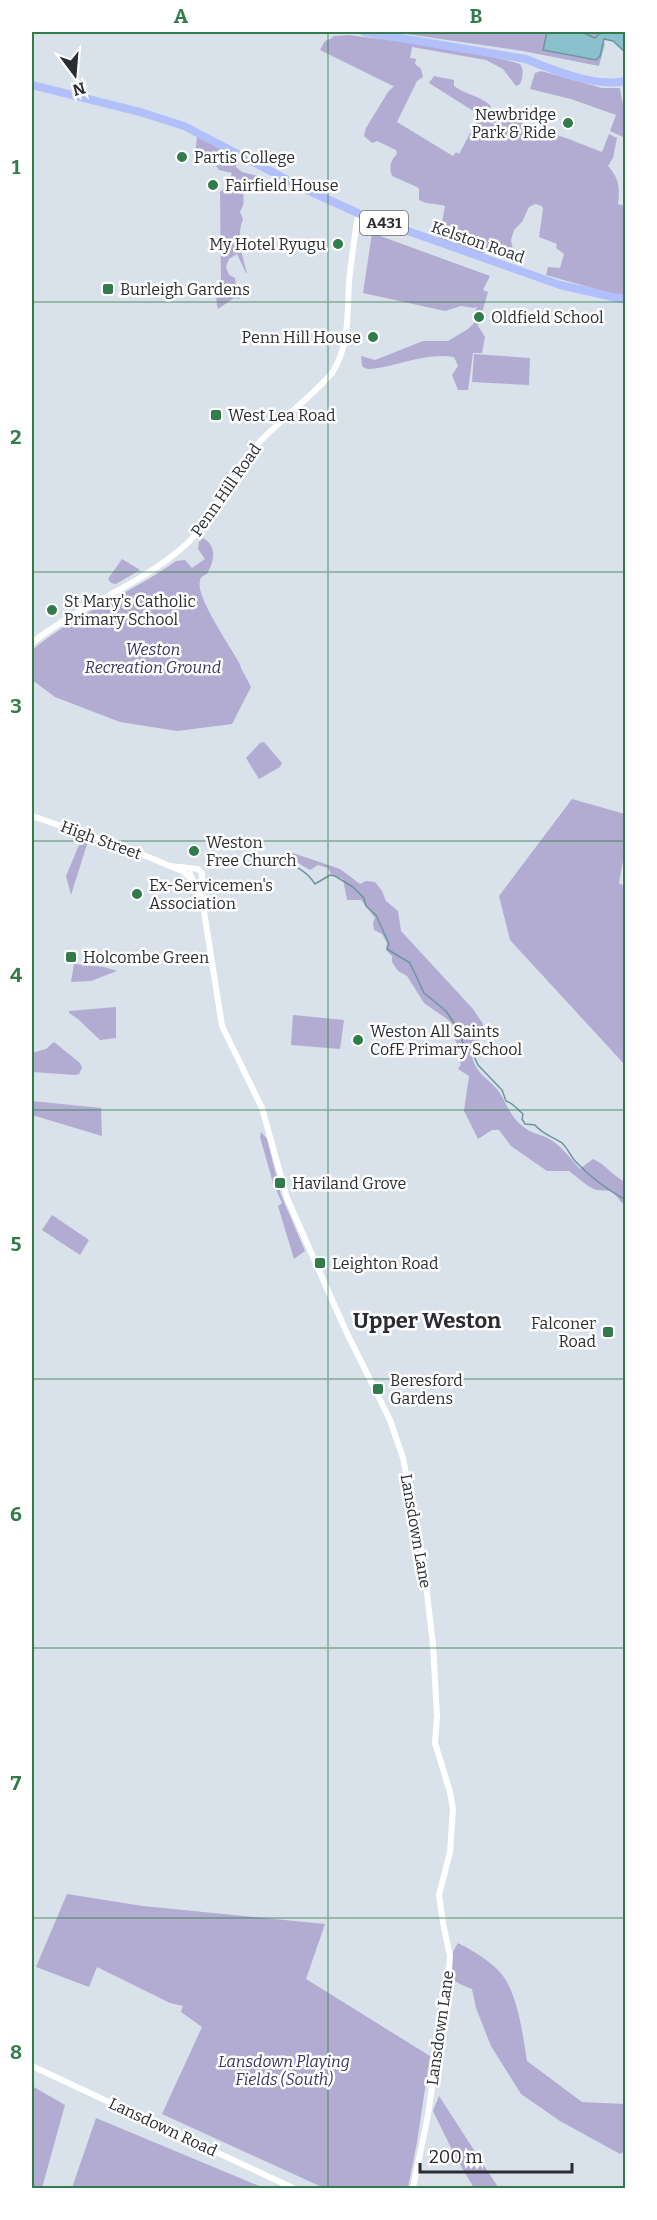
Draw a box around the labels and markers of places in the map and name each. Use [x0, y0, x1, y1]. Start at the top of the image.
place label: Newbridge Park & Ride [471, 105, 556, 142]
marker: Newbridge Park & Ride [561, 116, 575, 130]
place label: Partis College [194, 148, 295, 167]
marker: Partis College [175, 150, 189, 164]
place label: Fairfield House [225, 176, 338, 195]
marker: Fairfield House [206, 178, 220, 192]
place label: My Hotel Ryugu [209, 235, 326, 254]
marker: My Hotel Ryugu [331, 237, 345, 251]
place label: Burleigh Gardens [120, 280, 250, 299]
marker: Burleigh Gardens [101, 282, 115, 296]
place label: Oldfield School [491, 308, 604, 327]
marker: Oldfield School [472, 310, 486, 324]
place label: Penn Hill House [242, 328, 361, 347]
marker: Penn Hill House [366, 330, 380, 344]
place label: West Lea Road [228, 406, 336, 425]
marker: West Lea Road [209, 408, 223, 422]
place label: St Mary's Catholic Primary School [64, 592, 196, 629]
marker: St Mary's Catholic Primary School [45, 603, 59, 617]
place label: Weston Free Church [206, 833, 296, 870]
marker: Weston Free Church [187, 844, 201, 858]
place label: Ex-Servicemen's Association [149, 876, 273, 913]
marker: Ex-Servicemen's Association [130, 887, 144, 901]
place label: Holcombe Green [83, 948, 209, 967]
marker: Holcombe Green [64, 950, 78, 964]
place label: Weston All Saints CofE Primary School [370, 1022, 522, 1059]
marker: Weston All Saints CofE Primary School [351, 1033, 365, 1047]
place label: Haviland Grove [292, 1174, 406, 1193]
marker: Haviland Grove [273, 1176, 287, 1190]
place label: Leighton Road [332, 1254, 439, 1273]
marker: Leighton Road [313, 1256, 327, 1270]
place label: Falconer Road [531, 1314, 597, 1351]
marker: Falconer Road [601, 1325, 615, 1339]
place label: Beresford Gardens [390, 1371, 463, 1408]
marker: Beresford Gardens [371, 1382, 385, 1396]

